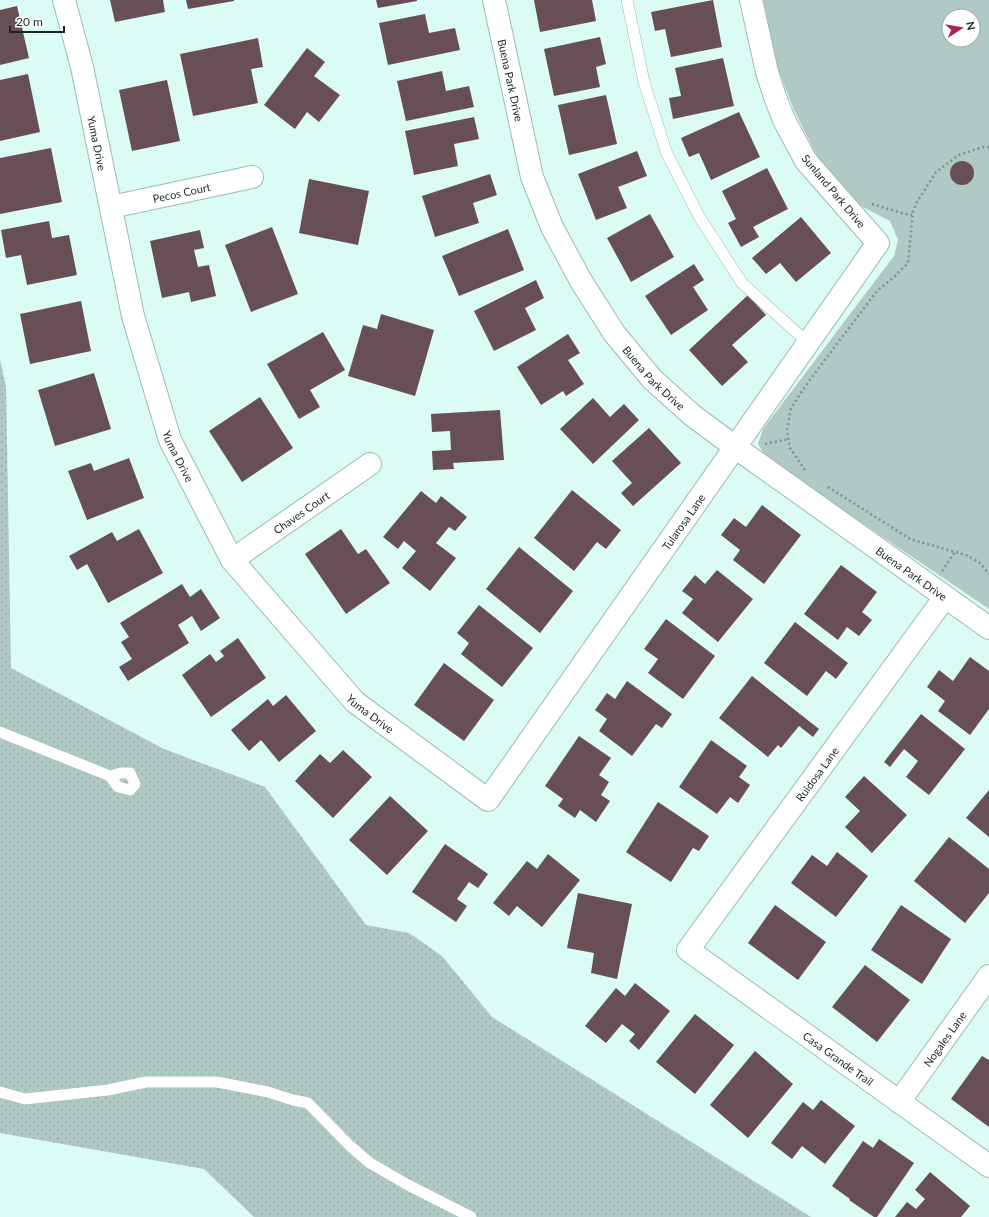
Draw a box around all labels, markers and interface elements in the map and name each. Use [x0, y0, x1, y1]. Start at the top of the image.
scale bar [10, 8, 64, 34]
north arrow [941, 8, 981, 48]
text: 20 m [16, 14, 43, 29]
text: N [964, 20, 979, 31]
street label: Buena Park Drive [496, 38, 526, 123]
street label: Yuma Drive [86, 114, 110, 172]
street label: Sunland Park Drive [800, 152, 869, 230]
street label: Pecos Court [151, 180, 212, 204]
street label: Buena Park Drive [621, 343, 688, 412]
street label: Yuma Drive [161, 429, 197, 484]
street label: Chaves Court [270, 488, 332, 536]
street label: Tularosa Lane [659, 491, 707, 552]
street label: Buena Park Drive [874, 543, 950, 603]
street label: Yuma Drive [344, 691, 397, 735]
street label: Ruidosa Lane [793, 744, 841, 804]
street label: Nogales Lane [920, 1008, 969, 1069]
street label: Casa Grande Trail [801, 1028, 876, 1088]

